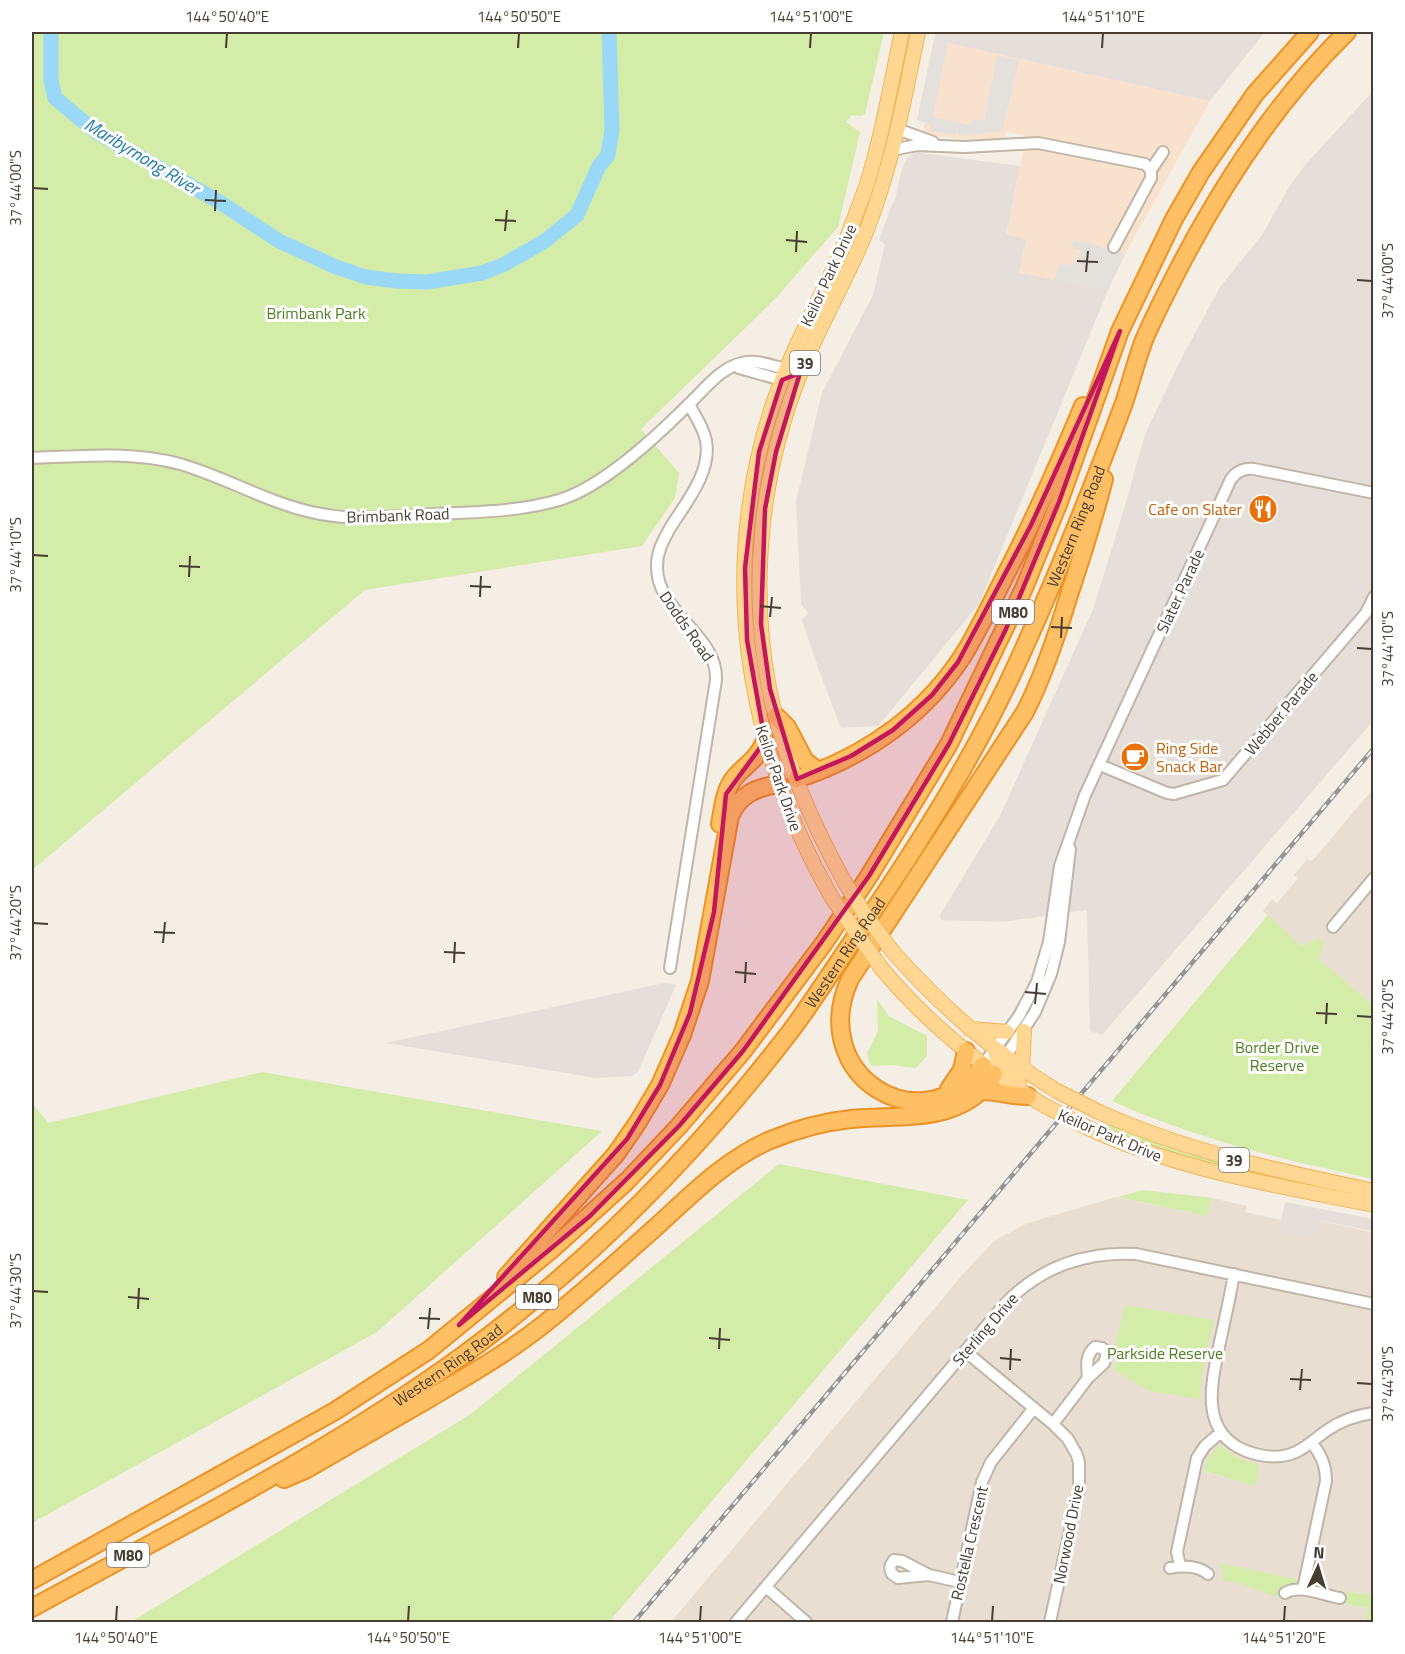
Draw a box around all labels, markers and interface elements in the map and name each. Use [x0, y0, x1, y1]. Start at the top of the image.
text: 144°50'40"E [185, 5, 269, 28]
text: 144°50'50"E [477, 5, 561, 28]
text: 144°51'00"E [769, 5, 853, 28]
text: 144°51'10"E [1061, 5, 1145, 28]
water label: Maribyrnong River [79, 111, 207, 202]
text: 37°44'00"S [4, 150, 27, 226]
street label: Keilor Park Drive [794, 220, 862, 330]
text: 37°44'00"S [1376, 243, 1399, 319]
park label: Brimbank Park [266, 301, 366, 325]
road number: 39 [790, 351, 820, 375]
street label: Western Ring Road [1040, 462, 1111, 591]
restaurant icon: Cafe on Slater [1247, 493, 1279, 525]
place label: Cafe on Slater [1148, 497, 1242, 521]
street label: Brimbank Road [346, 501, 450, 529]
text: 37°44'10"S [4, 517, 27, 593]
street label: Slater Parade [1150, 545, 1210, 637]
street label: Dodds Road [654, 586, 720, 666]
road number: M80 [992, 600, 1034, 624]
text: 37°44'10"S [1376, 611, 1399, 687]
street label: Webber Parade [1239, 666, 1323, 760]
street label: Keilor Park Drive [750, 722, 808, 834]
place label: Ring Side Snack Bar [1156, 736, 1223, 778]
cafe icon: Ring Side Snack Bar [1119, 741, 1151, 773]
text: 37°44'20"S [4, 885, 27, 961]
street label: Western Ring Road [799, 892, 891, 1013]
text: 37°44'20"S [1376, 979, 1399, 1055]
park label: Border Drive Reserve [1235, 1035, 1319, 1077]
street label: Keilor Park Drive [1054, 1102, 1166, 1168]
road number: 39 [1219, 1148, 1249, 1172]
text: 37°44'30"S [4, 1253, 27, 1329]
road number: M80 [516, 1285, 558, 1309]
street label: Sterling Drive [946, 1287, 1024, 1371]
street label: Western Ring Road [388, 1318, 508, 1412]
park label: Parkside Reserve [1107, 1341, 1223, 1365]
text: 37°44'30"S [1376, 1346, 1399, 1422]
street label: Norwood Drive [1047, 1482, 1089, 1586]
street label: Rostella Crescent [944, 1483, 994, 1603]
north arrow [1288, 1537, 1348, 1597]
text: N [1313, 1540, 1325, 1564]
road number: M80 [107, 1543, 149, 1567]
text: 144°50'40"E [74, 1626, 158, 1649]
text: 144°50'50"E [366, 1626, 450, 1649]
text: 144°51'00"E [658, 1626, 742, 1649]
text: 144°51'10"E [950, 1626, 1034, 1649]
text: 144°51'20"E [1242, 1626, 1326, 1649]

